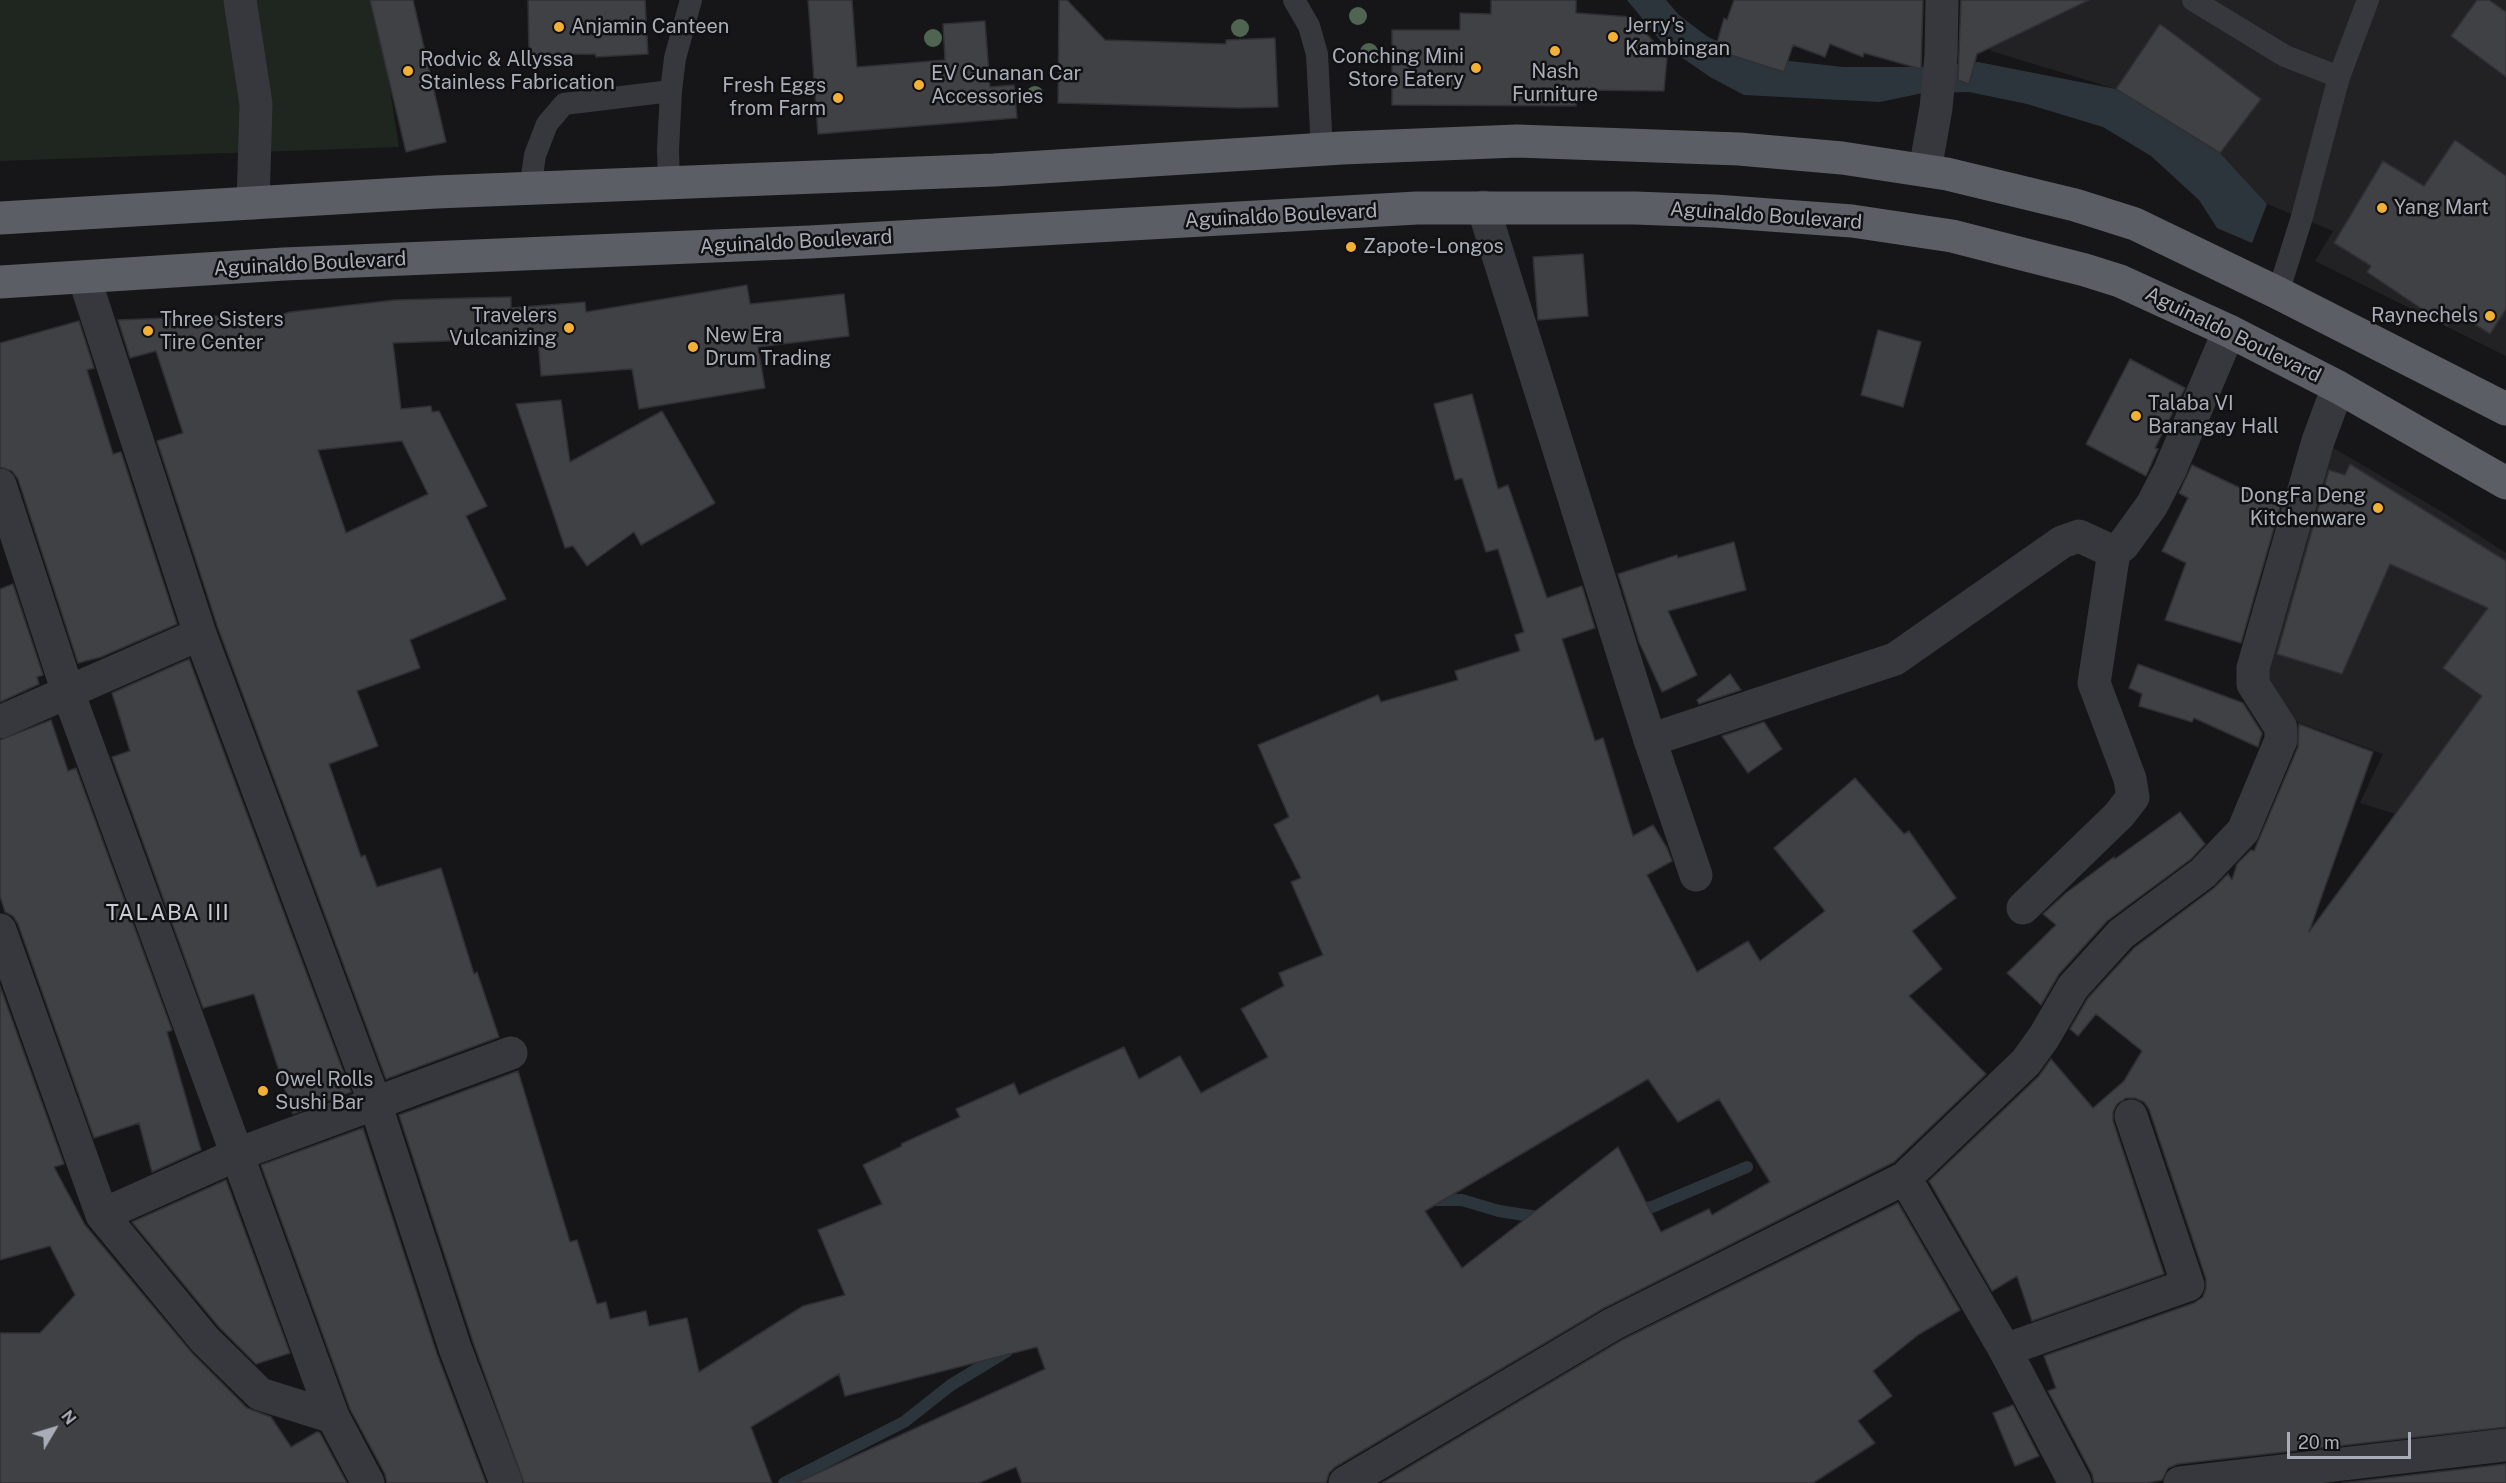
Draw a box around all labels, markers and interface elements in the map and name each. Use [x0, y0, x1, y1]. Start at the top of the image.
place label: Jerry's Kambingan [1625, 14, 1730, 61]
place label: Anjamin Canteen [571, 15, 729, 39]
marker: Anjamin Canteen [552, 20, 566, 34]
marker: Jerry's Kambingan [1606, 30, 1620, 44]
marker: Nash Furniture [1548, 44, 1562, 58]
place label: Conching Mini Store Eatery [1332, 45, 1464, 92]
place label: Rodvic & Allyssa Stainless Fabrication [420, 48, 615, 95]
place label: Nash Furniture [1512, 60, 1598, 107]
marker: Conching Mini Store Eatery [1469, 61, 1483, 75]
place label: EV Cunanan Car Accessories [931, 62, 1081, 109]
marker: Rodvic & Allyssa Stainless Fabrication [401, 64, 415, 78]
place label: Fresh Eggs from Farm [722, 74, 826, 121]
marker: EV Cunanan Car Accessories [912, 78, 926, 92]
marker: Fresh Eggs from Farm [831, 91, 845, 105]
place label: Yang Mart [2394, 196, 2489, 220]
street label: Aguinaldo Boulevard [1669, 197, 1863, 235]
street label: Aguinaldo Boulevard [1184, 199, 1378, 233]
marker: Yang Mart [2375, 201, 2389, 215]
street label: Aguinaldo Boulevard [699, 225, 893, 259]
place label: Zapote-Longos [1363, 235, 1504, 259]
marker: Zapote-Longos [1344, 240, 1358, 254]
street label: Aguinaldo Boulevard [213, 247, 407, 281]
street label: Aguinaldo Boulevard [2141, 282, 2325, 388]
place label: Travelers Vulcanizing [449, 304, 557, 351]
place label: Raynechels [2371, 304, 2478, 328]
place label: Three Sisters Tire Center [160, 308, 284, 355]
marker: Raynechels [2483, 309, 2497, 323]
marker: Travelers Vulcanizing [562, 321, 576, 335]
marker: Three Sisters Tire Center [141, 324, 155, 338]
place label: New Era Drum Trading [705, 324, 831, 371]
marker: New Era Drum Trading [686, 340, 700, 354]
place label: Talaba VI Barangay Hall [2148, 392, 2279, 439]
marker: Talaba VI Barangay Hall [2129, 409, 2143, 423]
place label: DongFa Deng Kitchenware [2240, 484, 2366, 531]
marker: DongFa Deng Kitchenware [2371, 501, 2385, 515]
district label: TALABA III [106, 900, 230, 926]
place label: Owel Rolls Sushi Bar [275, 1068, 373, 1115]
marker: Owel Rolls Sushi Bar [256, 1084, 270, 1098]
north arrow [24, 1399, 84, 1459]
text: N [57, 1407, 80, 1428]
scale bar [2290, 1420, 2414, 1458]
text: 20 m [2298, 1432, 2340, 1453]

